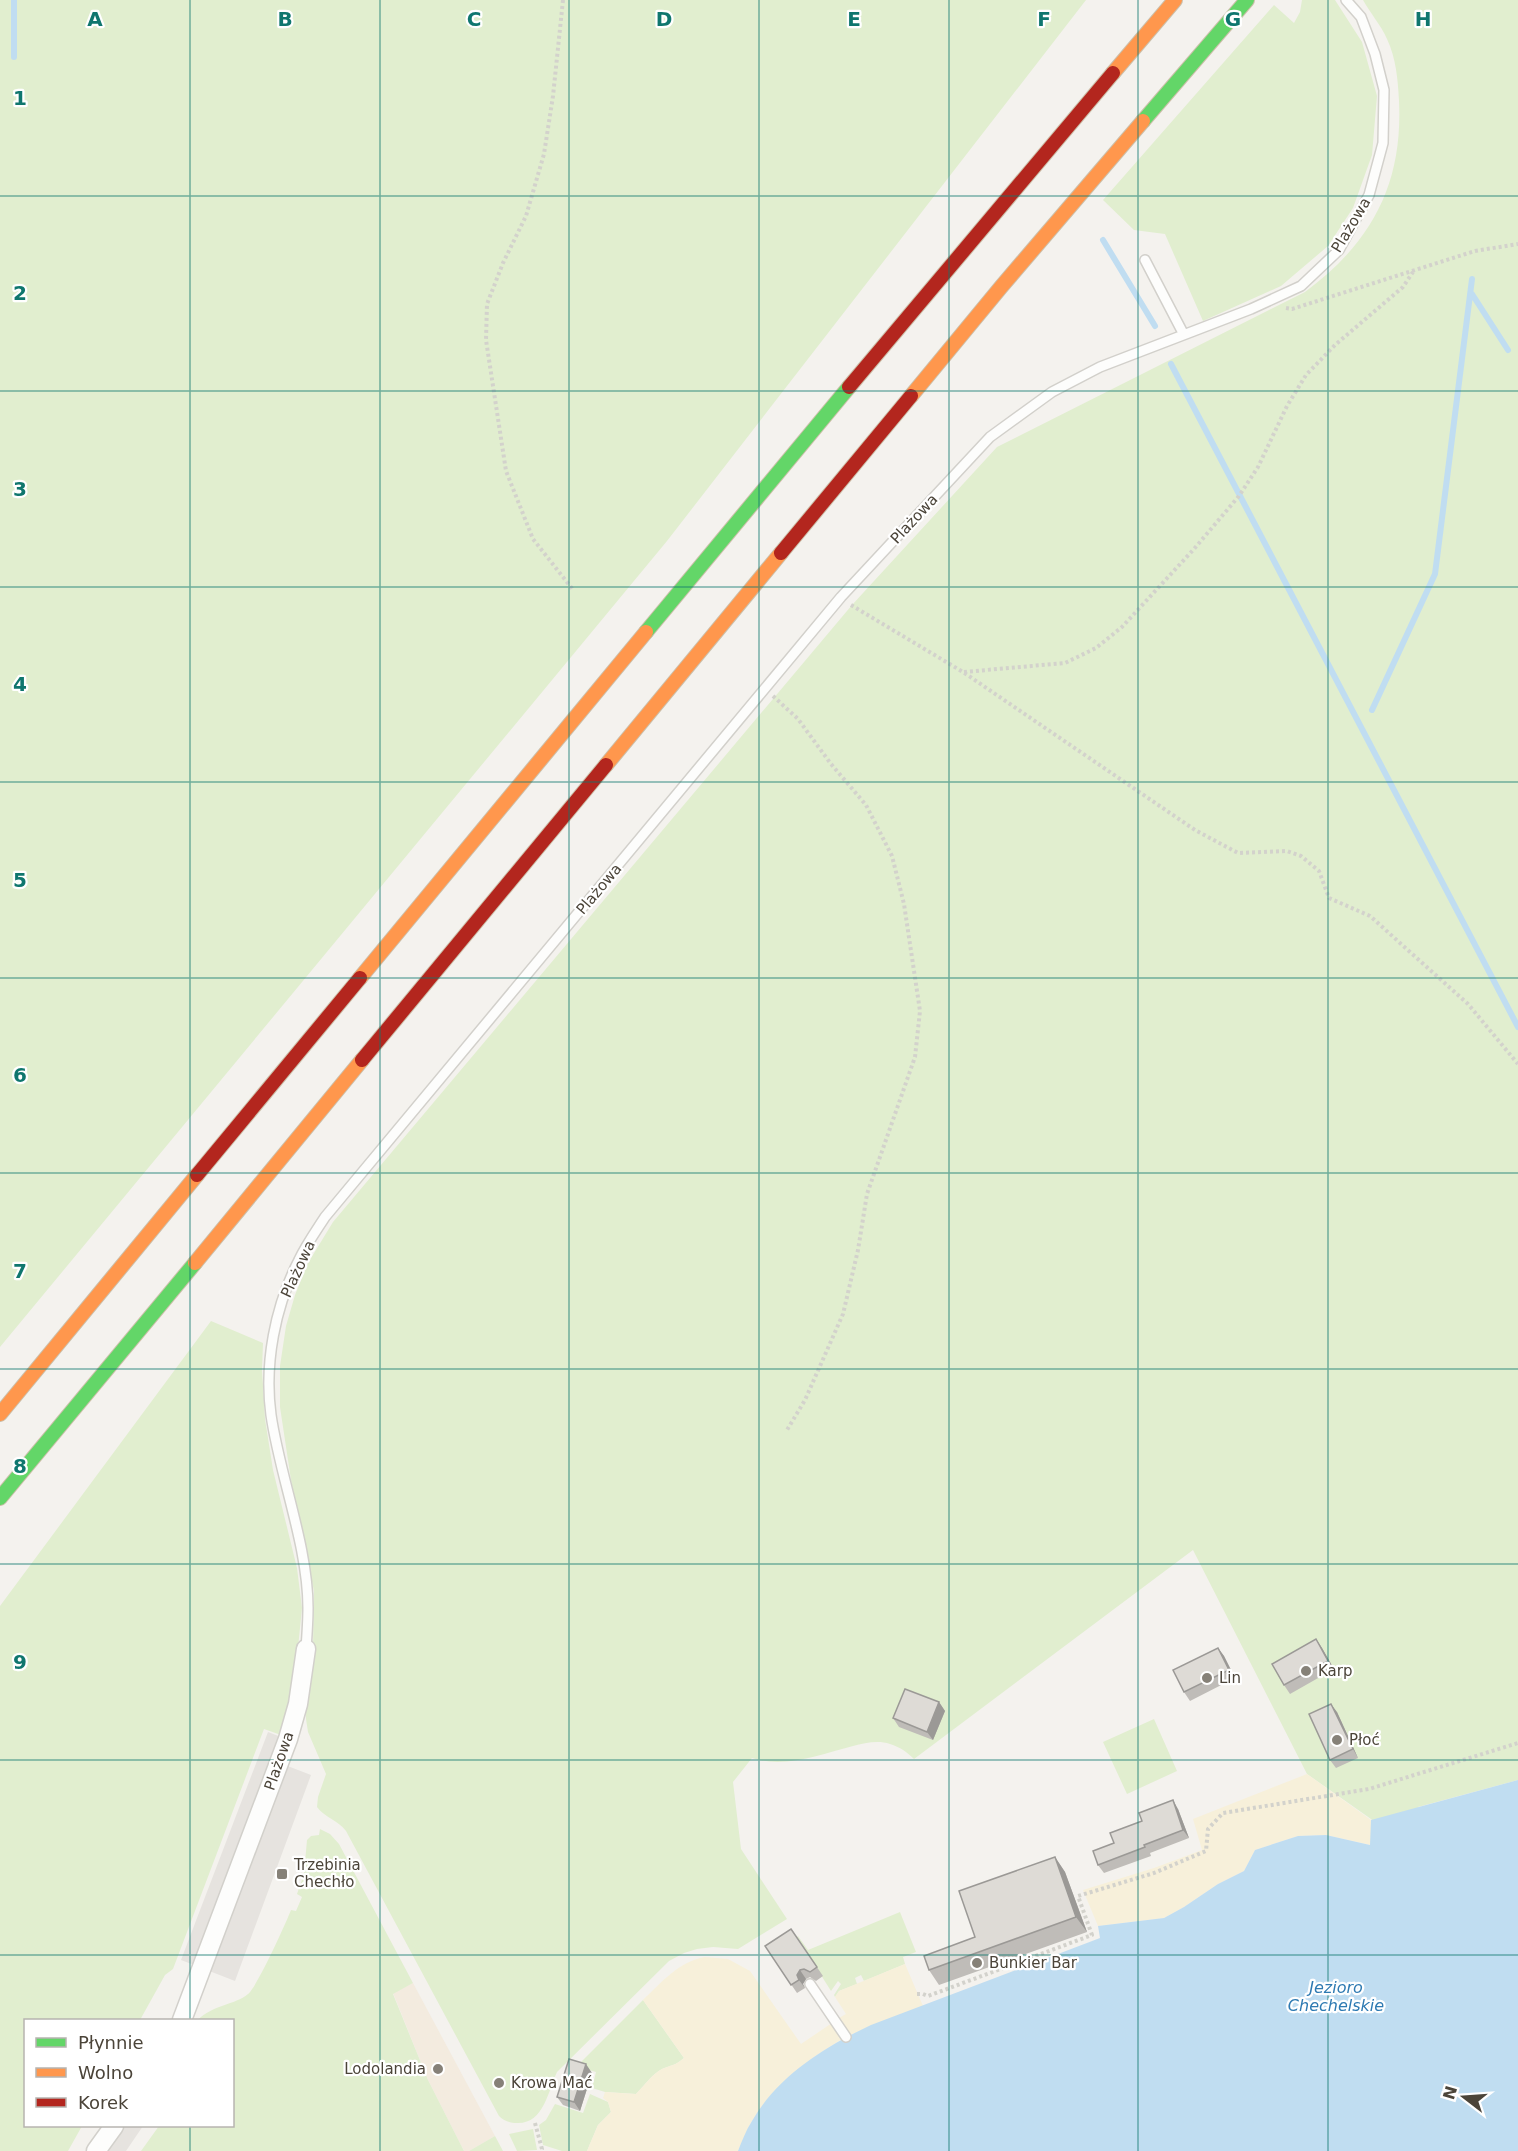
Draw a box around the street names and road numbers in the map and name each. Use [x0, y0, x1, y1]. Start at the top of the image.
street label: Plażowa [1328, 194, 1374, 256]
street label: Plażowa [887, 491, 941, 547]
street label: Plażowa [573, 860, 625, 918]
street label: Plażowa [277, 1238, 319, 1300]
street label: Plażowa [261, 1729, 297, 1793]

